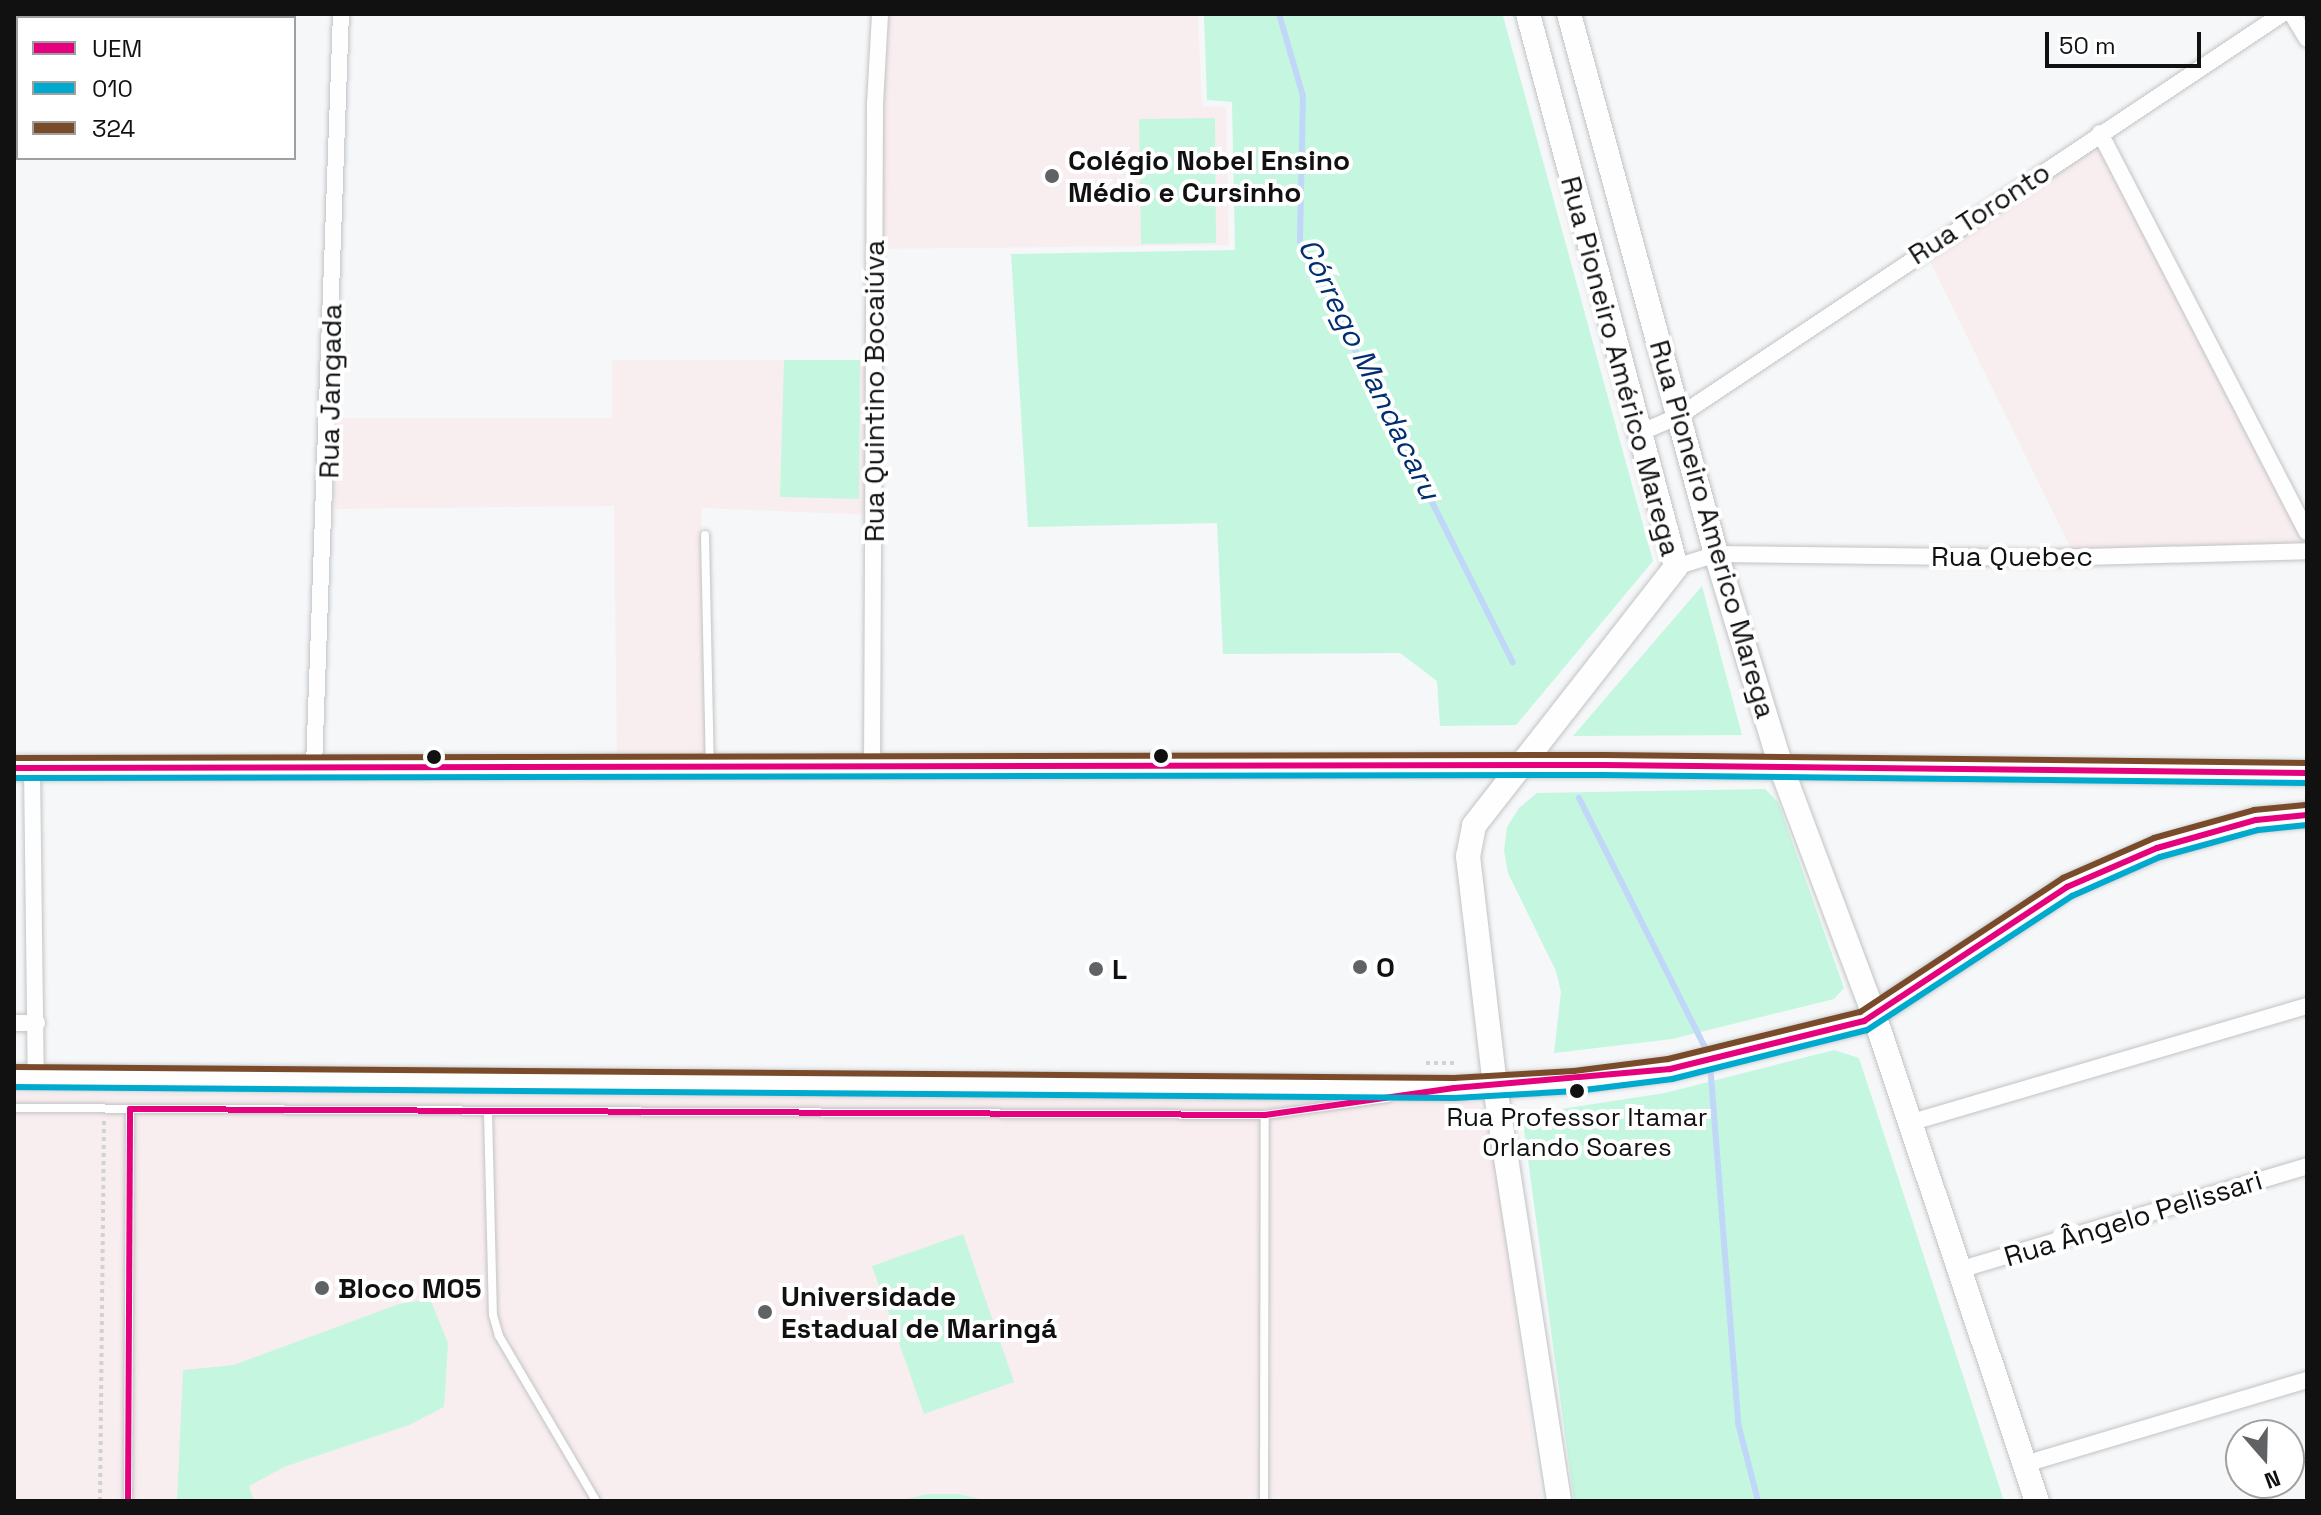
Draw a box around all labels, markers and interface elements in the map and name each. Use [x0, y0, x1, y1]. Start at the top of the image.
legend [16, 16, 296, 160]
scale bar [2049, 16, 2205, 66]
text: 50 m [2059, 30, 2116, 61]
text: UEM [92, 33, 142, 64]
text: 010 [92, 73, 133, 104]
text: 324 [92, 113, 135, 144]
place label: Colégio Nobel Ensino Médio e Cursinho [1068, 143, 1350, 209]
street label: Rua Toronto [1902, 155, 2056, 271]
marker: Colégio Nobel Ensino Médio e Cursinho [1043, 167, 1061, 185]
street label: Rua Pioneiro Américo Marega [1554, 172, 1688, 560]
water label: Córrego Mandacaru [1290, 233, 1448, 505]
street label: Rua Quintino Bocaiúva [857, 240, 891, 542]
street label: Rua Jangada [312, 303, 348, 479]
street label: Rua Pioneiro Americo Marega [1643, 336, 1783, 722]
street label: Rua Quebec [1931, 539, 2093, 573]
unlabelled marker [1153, 748, 1169, 764]
unlabelled marker [426, 749, 442, 765]
place label: O [1376, 950, 1395, 984]
place label: L [1112, 952, 1127, 986]
marker: O [1351, 958, 1369, 976]
marker: L [1087, 960, 1105, 978]
marker: Rua Professor Itamar Orlando Soares [1569, 1083, 1585, 1099]
place label: Rua Professor Itamar Orlando Soares [1447, 1102, 1707, 1164]
street label: Rua Ângelo Pelissari [2000, 1163, 2266, 1273]
place label: Bloco M05 [338, 1271, 481, 1305]
marker: Bloco M05 [313, 1279, 331, 1297]
place label: Universidade Estadual de Maringá [781, 1279, 1057, 1345]
marker: Universidade Estadual de Maringá [756, 1303, 774, 1321]
north arrow [2225, 1419, 2305, 1499]
text: N [2261, 1464, 2284, 1495]

